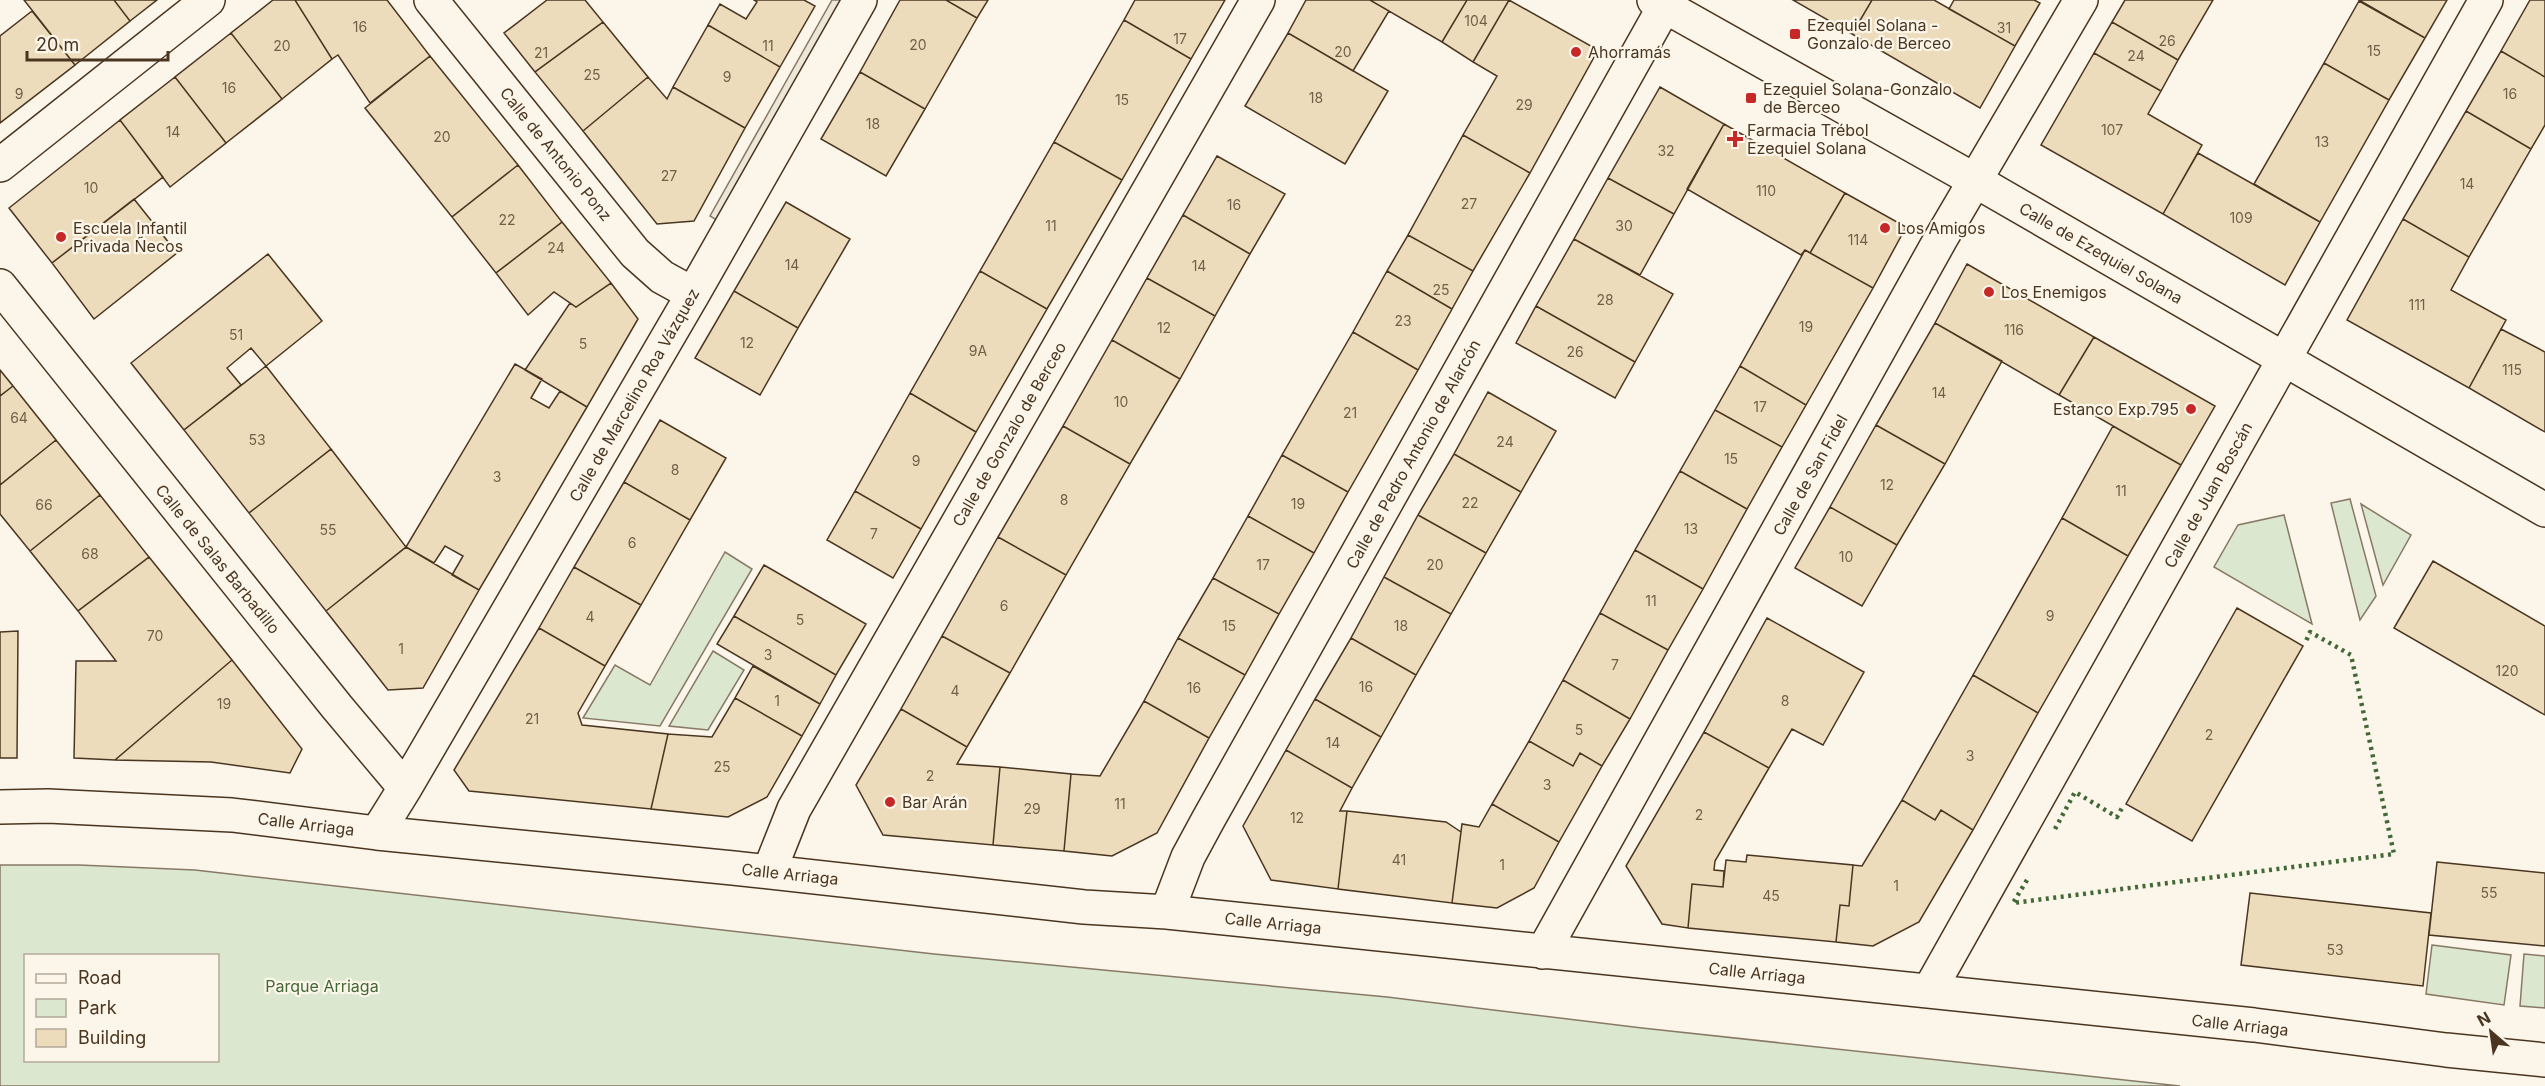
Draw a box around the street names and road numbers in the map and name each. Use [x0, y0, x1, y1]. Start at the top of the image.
street label: Calle de Antonio Ponz [496, 83, 616, 225]
street label: Calle de Ezequiel Solana [2016, 198, 2186, 308]
street label: Calle de Marcelino Roa Vázquez [565, 285, 703, 505]
street label: Calle de Pedro Antonio de Alarcón [1341, 336, 1485, 572]
street label: Calle de Gonzalo de Berceo [948, 338, 1070, 530]
street label: Calle de San Fidel [1768, 411, 1852, 539]
street label: Calle de Juan Boscán [2160, 419, 2256, 571]
street label: Calle de Salas Barbadillo [152, 480, 284, 638]
street label: Calle Arriaga [256, 808, 356, 840]
street label: Calle Arriaga [740, 859, 840, 889]
street label: Calle Arriaga [1223, 908, 1323, 938]
street label: Calle Arriaga [1707, 958, 1807, 988]
street label: Calle Arriaga [2190, 1010, 2290, 1040]

